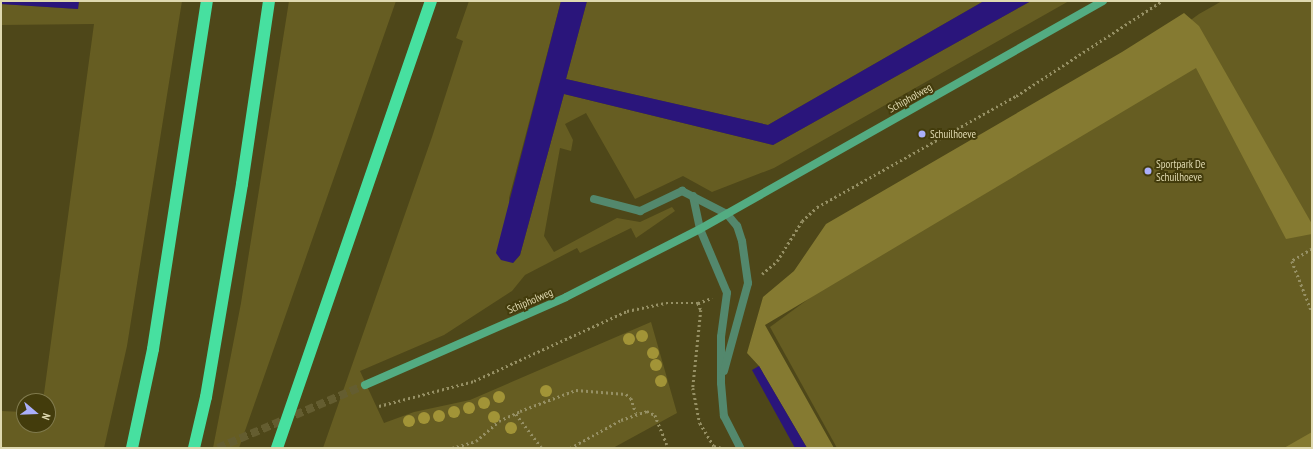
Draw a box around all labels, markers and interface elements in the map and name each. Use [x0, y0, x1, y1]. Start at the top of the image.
street label: Schipholweg [886, 80, 934, 116]
place label: Schuilhoeve [930, 127, 976, 141]
marker: Schuilhoeve [917, 129, 927, 139]
place label: Sportpark De Schuilhoeve [1156, 158, 1206, 184]
marker: Sportpark De Schuilhoeve [1143, 166, 1153, 176]
street label: Schipholweg [505, 285, 555, 317]
north arrow [16, 393, 56, 433]
text: N [39, 411, 54, 422]

